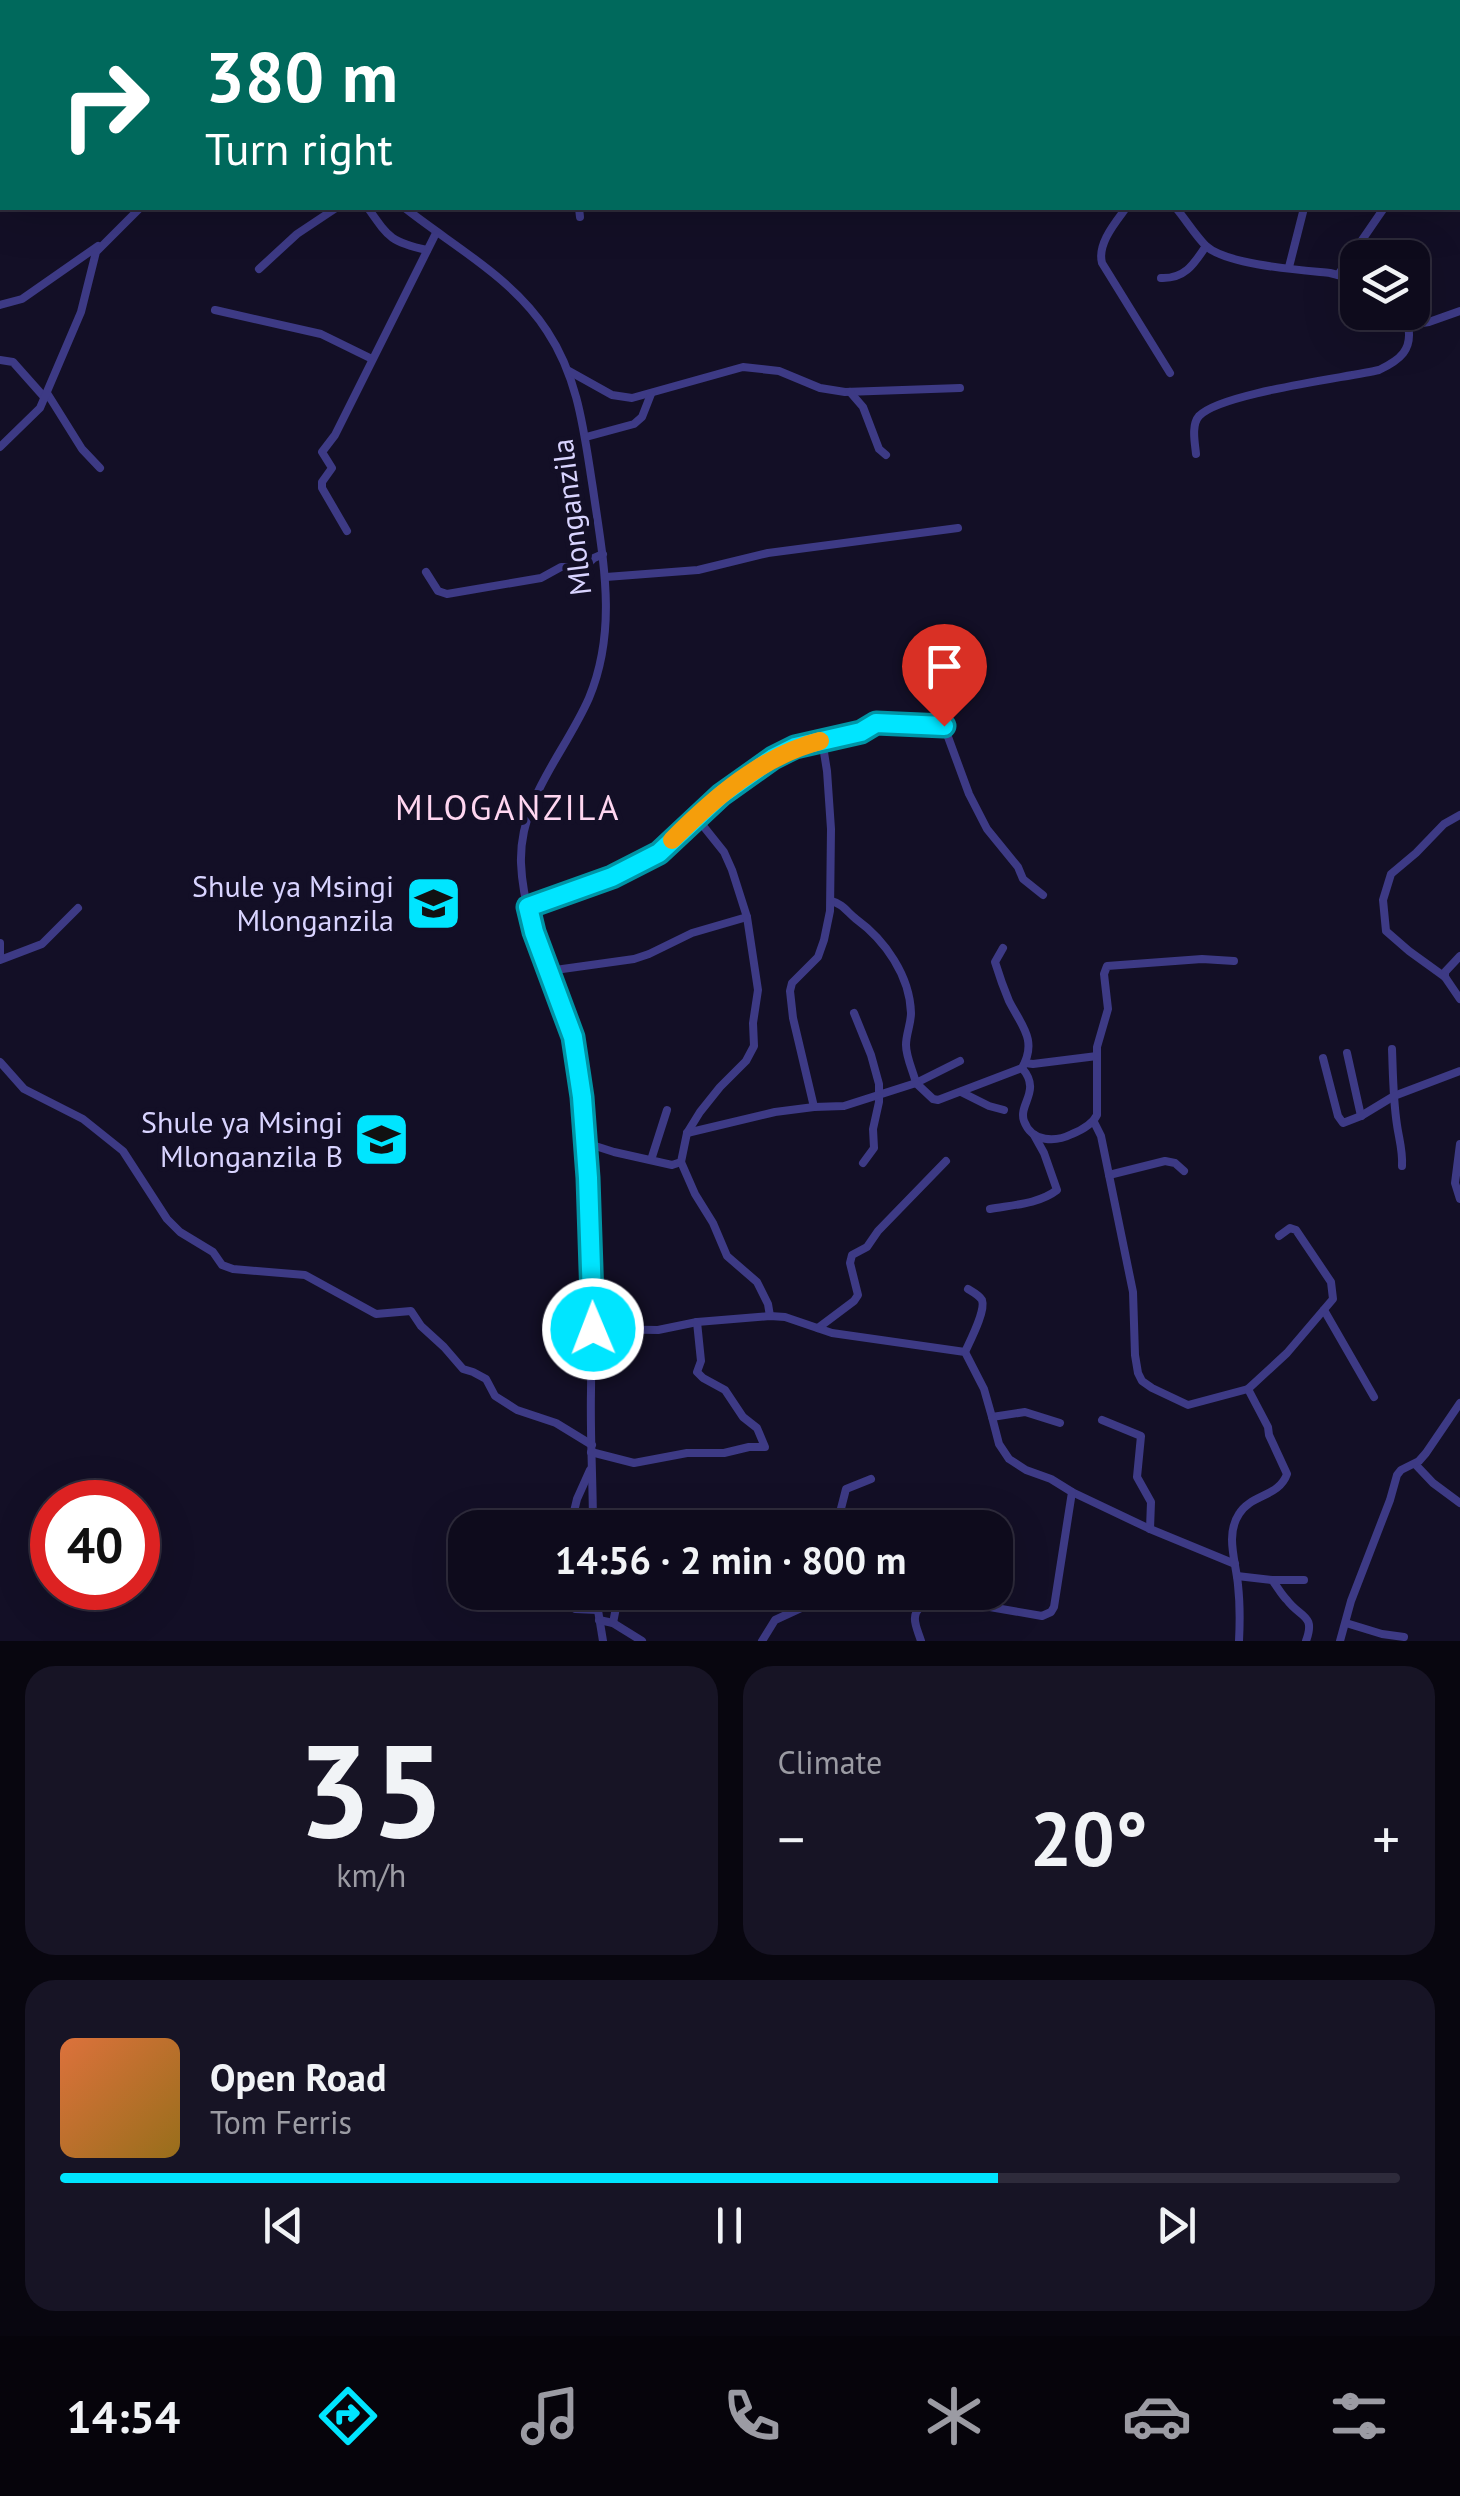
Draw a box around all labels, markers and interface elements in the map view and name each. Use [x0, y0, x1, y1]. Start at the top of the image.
text: 380 m [205, 31, 398, 121]
icon: right [40, 40, 170, 170]
text: Turn right [205, 119, 393, 177]
map controls [1340, 240, 1430, 330]
button: layers [1340, 240, 1430, 330]
street label: Mlonganzila [542, 437, 599, 598]
pin [902, 624, 987, 727]
icon: arrive [917, 639, 972, 694]
district label: MLOGANZILA [395, 784, 621, 830]
place label: Shule ya Msingi Mlonganzila [192, 866, 394, 939]
school or university icon: Shule ya Msingi Mlonganzila [403, 874, 463, 934]
place label: Shule ya Msingi Mlonganzila B [141, 1102, 343, 1175]
school or university icon: Shule ya Msingi Mlonganzila B [352, 1110, 412, 1170]
position arrow [541, 1277, 645, 1381]
speed limit sign: 40 [30, 1480, 160, 1610]
text: 14:56 · 2 min · 800 m [555, 1535, 906, 1584]
text: 35 [298, 1705, 445, 1873]
text: Climate [778, 1741, 882, 1783]
text: 20° [1030, 1790, 1148, 1887]
text: − [778, 1803, 805, 1874]
text: + [1372, 1803, 1400, 1874]
text: km/h [336, 1854, 406, 1896]
text: Open Road [210, 2052, 386, 2101]
text: Tom Ferris [210, 2101, 352, 2143]
icon: previous [256, 2198, 311, 2253]
icon: pause [702, 2198, 757, 2253]
icon: next [1149, 2198, 1204, 2253]
icon: directions [313, 2381, 383, 2451]
icon: music [515, 2381, 585, 2451]
icon: phone [717, 2381, 787, 2451]
icon: climate [919, 2381, 989, 2451]
icon: car [1122, 2381, 1192, 2451]
icon: filters [1324, 2381, 1394, 2451]
text: 14:54 [66, 2387, 180, 2445]

